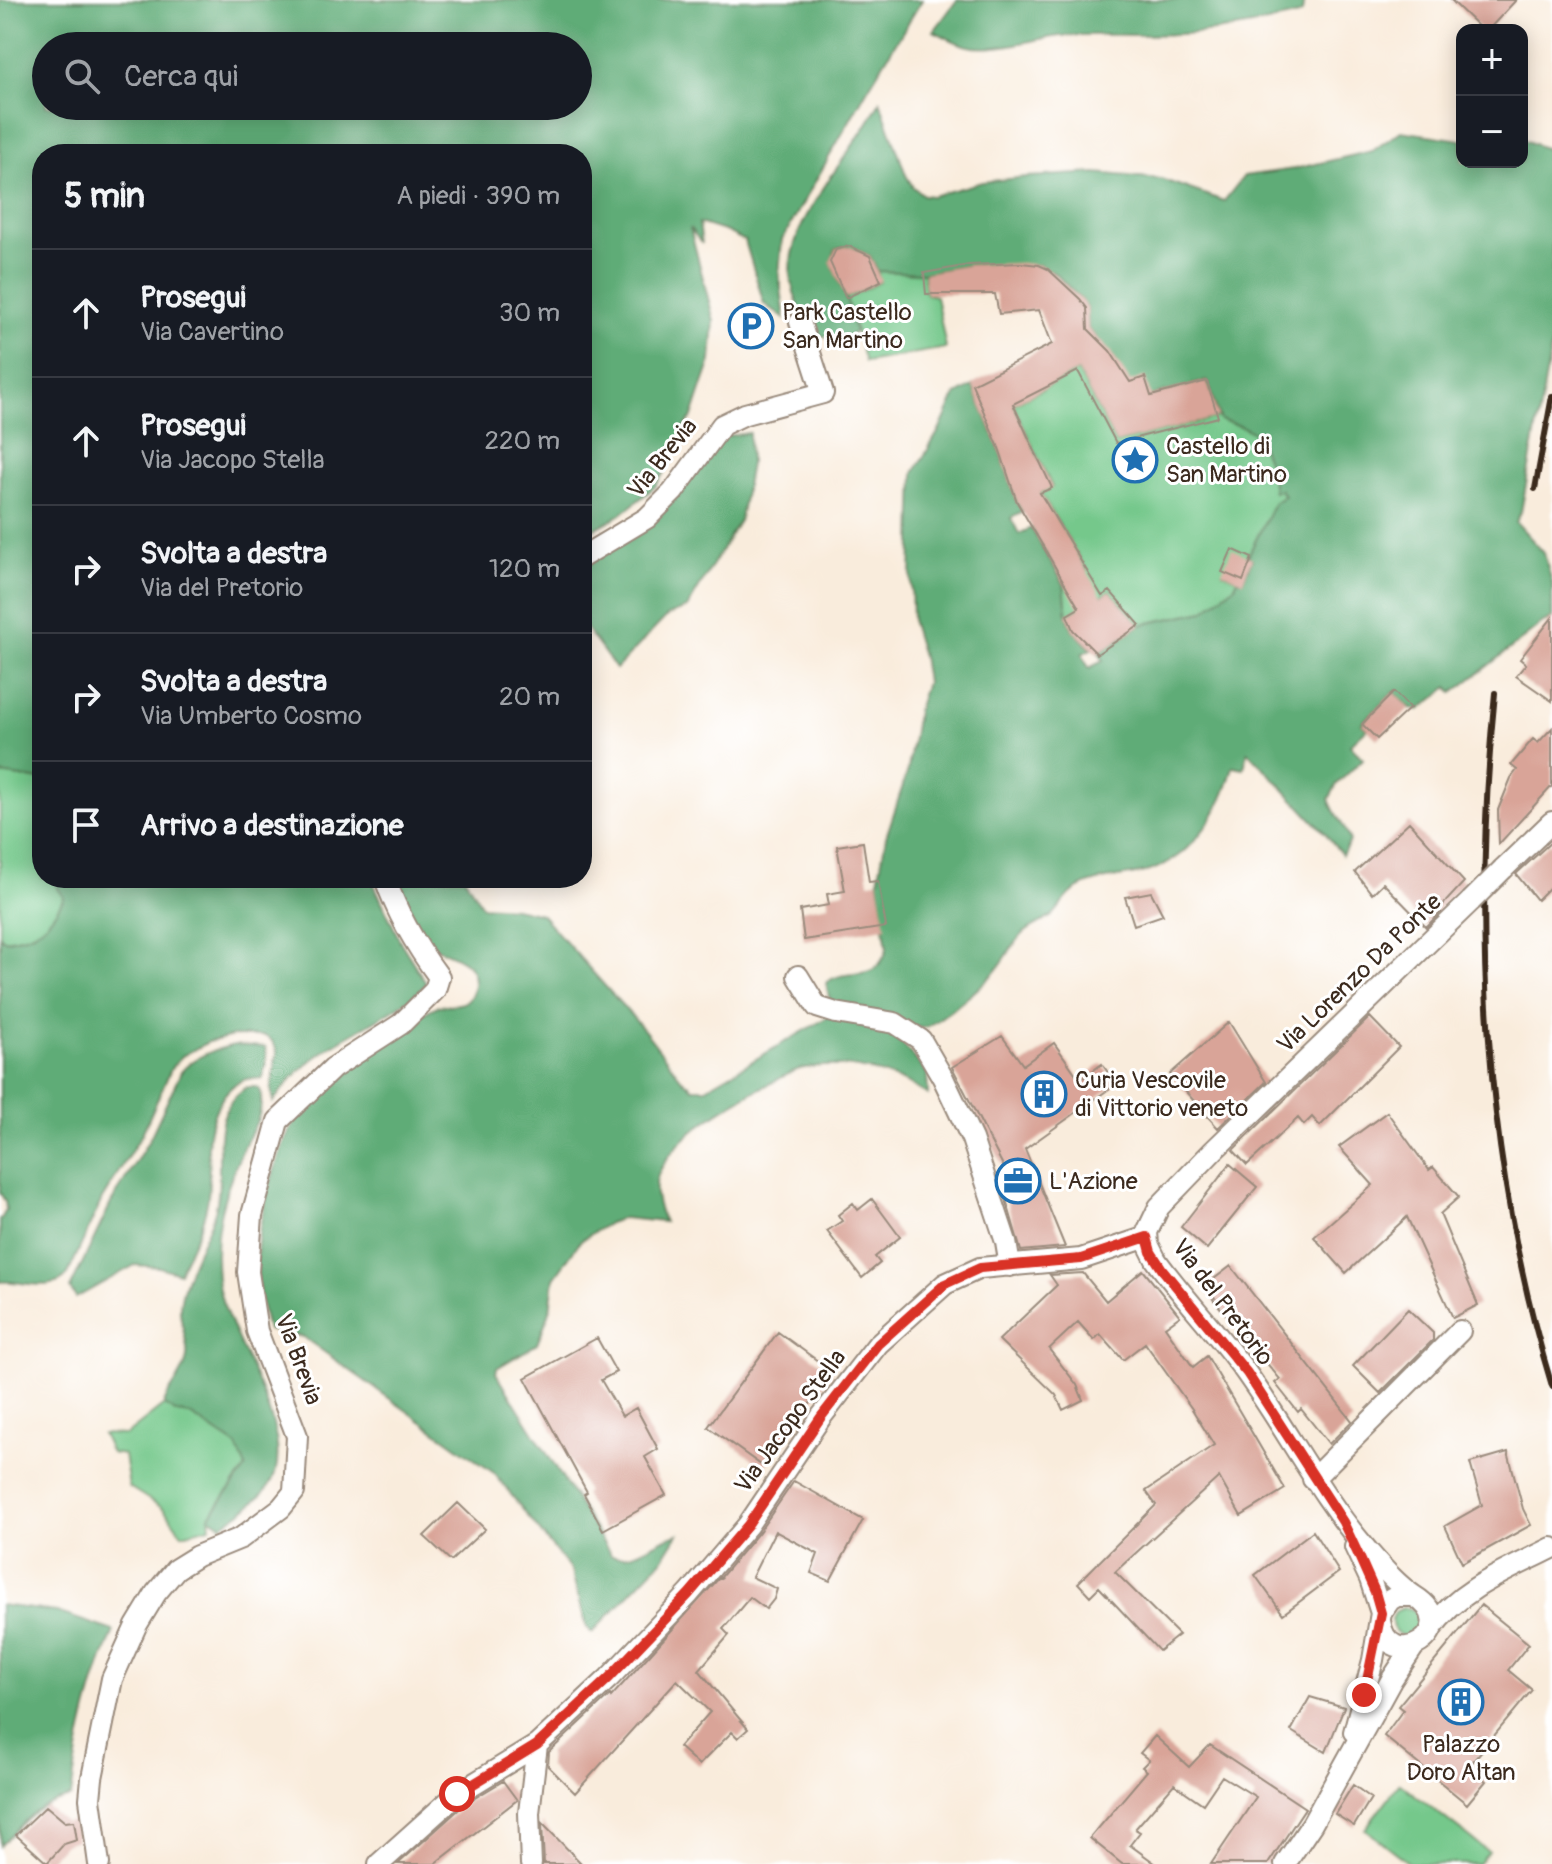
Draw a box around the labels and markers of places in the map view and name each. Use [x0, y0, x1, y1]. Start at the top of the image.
place label: Park Castello San Martino [782, 298, 912, 355]
parking icon: Park Castello San Martino [727, 302, 775, 350]
place label: Castello di San Martino [1166, 432, 1287, 489]
place icon: Castello di San Martino [1111, 436, 1159, 484]
place label: Curia Vescovile di Vittorio veneto [1075, 1066, 1248, 1123]
building icon: Curia Vescovile di Vittorio veneto [1020, 1070, 1068, 1118]
office icon: L'Azione [994, 1157, 1042, 1205]
place label: L'Azione [1049, 1167, 1138, 1196]
building icon: Palazzo Doro Altan [1437, 1678, 1485, 1726]
place label: Palazzo Doro Altan [1406, 1730, 1516, 1787]

